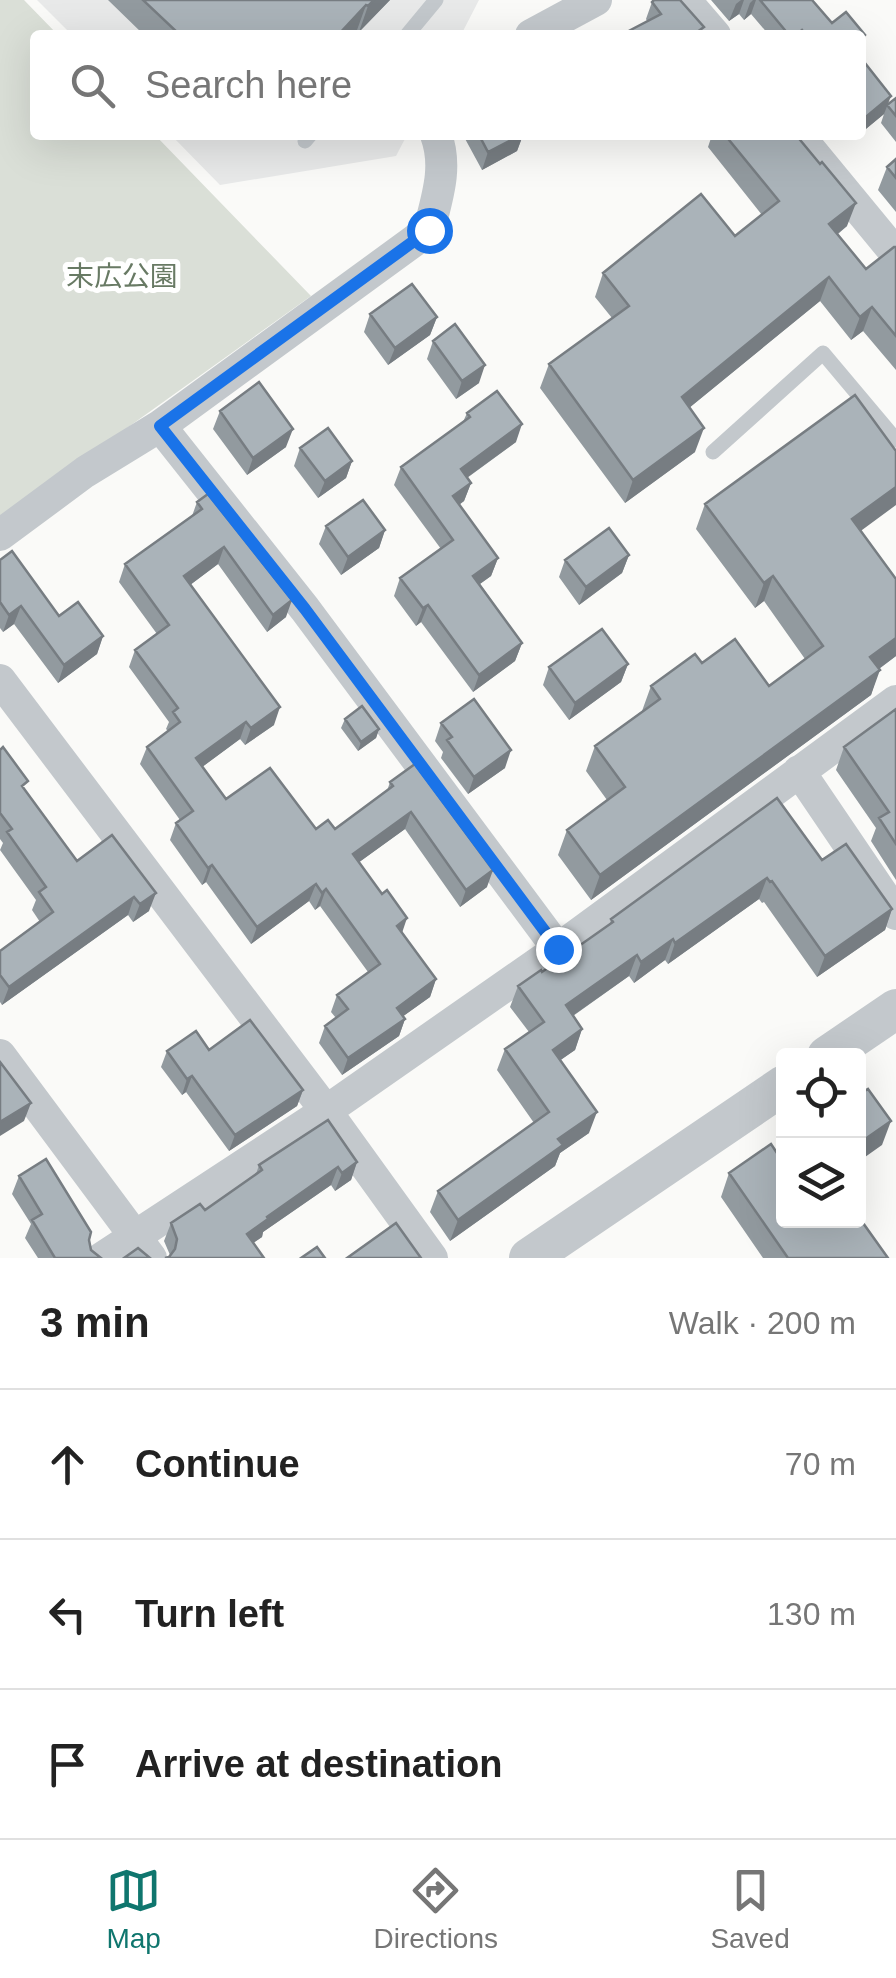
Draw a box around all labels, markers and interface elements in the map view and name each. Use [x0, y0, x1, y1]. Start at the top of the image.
search box [30, 30, 866, 140]
icon: search [65, 58, 120, 113]
text: Search here [145, 64, 352, 106]
route start [407, 208, 453, 254]
park label: 末広公園 [66, 261, 178, 292]
route end [536, 927, 582, 973]
map controls [776, 1048, 866, 1228]
button: locate [776, 1048, 866, 1138]
button: layers [776, 1138, 866, 1228]
text: 3 min [40, 1299, 150, 1346]
text: Walk · 200 m [669, 1305, 856, 1341]
icon: ahead [40, 1437, 95, 1492]
text: Continue [135, 1443, 300, 1485]
text: 70 m [785, 1446, 856, 1482]
icon: left [40, 1587, 95, 1642]
text: Turn left [135, 1593, 284, 1635]
text: 130 m [767, 1596, 856, 1632]
icon: arrive [40, 1737, 95, 1792]
text: Arrive at destination [135, 1743, 502, 1785]
tab: Map [106, 1863, 161, 1955]
tab: Directions [374, 1863, 498, 1955]
tab: Saved [710, 1863, 790, 1955]

